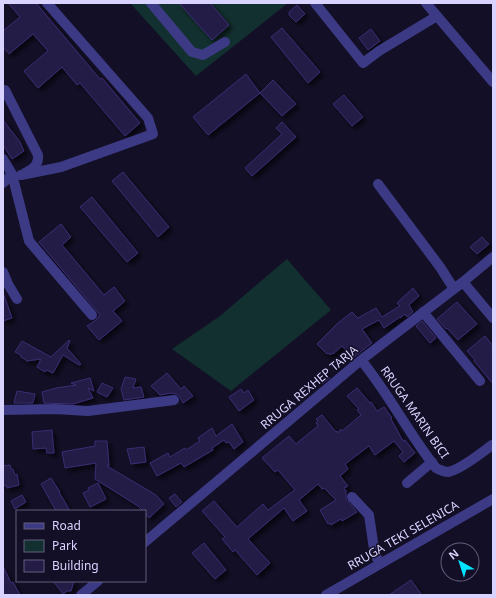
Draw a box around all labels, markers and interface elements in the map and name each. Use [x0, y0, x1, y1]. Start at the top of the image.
street label: RRUGA REXHEP TARJA [257, 341, 362, 433]
street label: RRUGA MARIN BICI [377, 362, 453, 462]
street label: RRUGA TEKI SELENICA [345, 497, 461, 573]
legend [16, 510, 146, 582]
text: Road [52, 517, 81, 534]
text: Park [52, 537, 78, 554]
north arrow [440, 542, 480, 582]
text: Building [52, 557, 99, 574]

